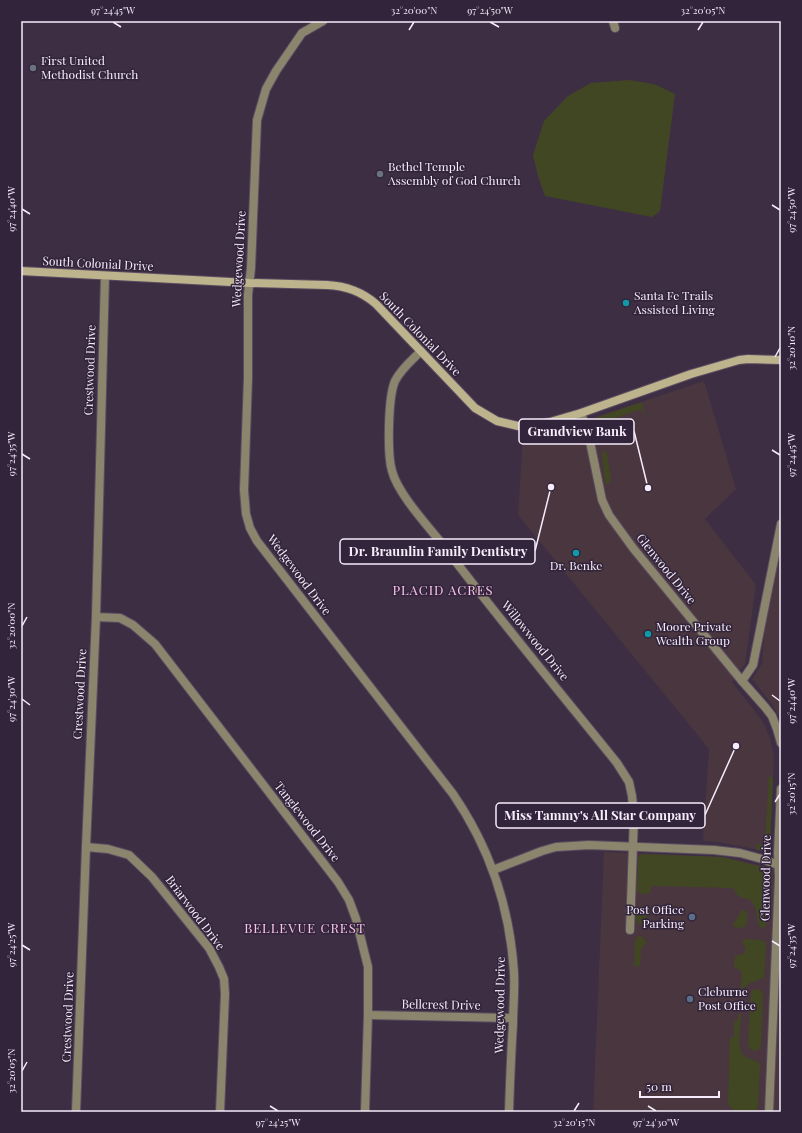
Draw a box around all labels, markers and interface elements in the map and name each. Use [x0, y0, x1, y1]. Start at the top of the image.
text: 97°24'45"W [91, 3, 136, 17]
text: 32°20'00"N [391, 3, 437, 17]
text: 97°24'50"W [467, 3, 514, 17]
text: 32°20'05"N [681, 3, 725, 17]
place label: First United Methodist Church [41, 52, 138, 82]
marker: First United Methodist Church [28, 63, 38, 73]
place label: Bethel Temple Assembly of God Church [387, 158, 521, 188]
marker: Bethel Temple Assembly of God Church [375, 169, 385, 179]
text: 97°24'40"W [4, 185, 18, 232]
text: 97°24'50"W [784, 186, 798, 233]
street label: Wedgewood Drive [227, 210, 249, 309]
street label: South Colonial Drive [42, 252, 154, 274]
place label: Santa Fe Trails Assisted Living [633, 287, 715, 317]
street label: South Colonial Drive [376, 288, 465, 379]
marker: Santa Fe Trails Assisted Living [621, 298, 631, 308]
street label: Crestwood Drive [79, 324, 99, 416]
text: 32°20'10"N [784, 326, 798, 370]
callout: Grandview Bank [519, 419, 634, 444]
text: Grandview Bank [527, 422, 627, 439]
text: 97°24'35"W [4, 431, 18, 476]
text: 97°24'45"W [784, 432, 798, 477]
street label: Wedgewood Drive [264, 530, 335, 618]
street label: Glenwood Drive [633, 530, 700, 607]
callout: Dr. Braunlin Family Dentistry [340, 539, 535, 564]
text: Dr. Braunlin Family Dentistry [349, 542, 528, 559]
marker: Dr. Benke [571, 548, 581, 558]
place label: Dr. Benke [550, 557, 602, 573]
district label: PLACID ACRES [392, 581, 494, 598]
street label: Willowwood Drive [498, 596, 573, 684]
text: 32°20'00"N [4, 603, 18, 649]
place label: Moore Private Wealth Group [655, 618, 732, 648]
marker: Moore Private Wealth Group [643, 629, 653, 639]
street label: Crestwood Drive [69, 648, 89, 740]
text: 97°24'30"W [4, 675, 18, 722]
text: 97°24'40"W [784, 677, 798, 724]
text: 32°20'15"N [784, 773, 798, 815]
street label: Tanglewood Drive [271, 778, 344, 865]
callout: Miss Tammy's All Star Company [496, 803, 705, 828]
text: Miss Tammy's All Star Company [504, 806, 696, 823]
street label: Glenwood Drive [756, 835, 774, 921]
street label: Briarwood Drive [163, 872, 229, 953]
place label: Post Office Parking [626, 901, 685, 931]
marker: Post Office Parking [687, 912, 697, 922]
district label: BELLEVUE CREST [244, 919, 366, 936]
text: 97°24'25"W [4, 922, 18, 967]
text: 97°24'35"W [784, 923, 798, 968]
street label: Wedgewood Drive [490, 956, 508, 1055]
street label: Crestwood Drive [57, 971, 77, 1063]
place label: Cleburne Post Office [698, 983, 756, 1013]
marker: Cleburne Post Office [685, 994, 695, 1004]
street label: Bellcrest Drive [401, 995, 481, 1013]
text: 32°20'05"N [4, 1049, 18, 1093]
scale bar [640, 1073, 719, 1099]
text: 50 m [646, 1078, 672, 1094]
text: 97°24'25"W [256, 1115, 301, 1129]
text: 32°20'15"N [553, 1115, 595, 1129]
text: 97°24'30"W [633, 1115, 680, 1129]

